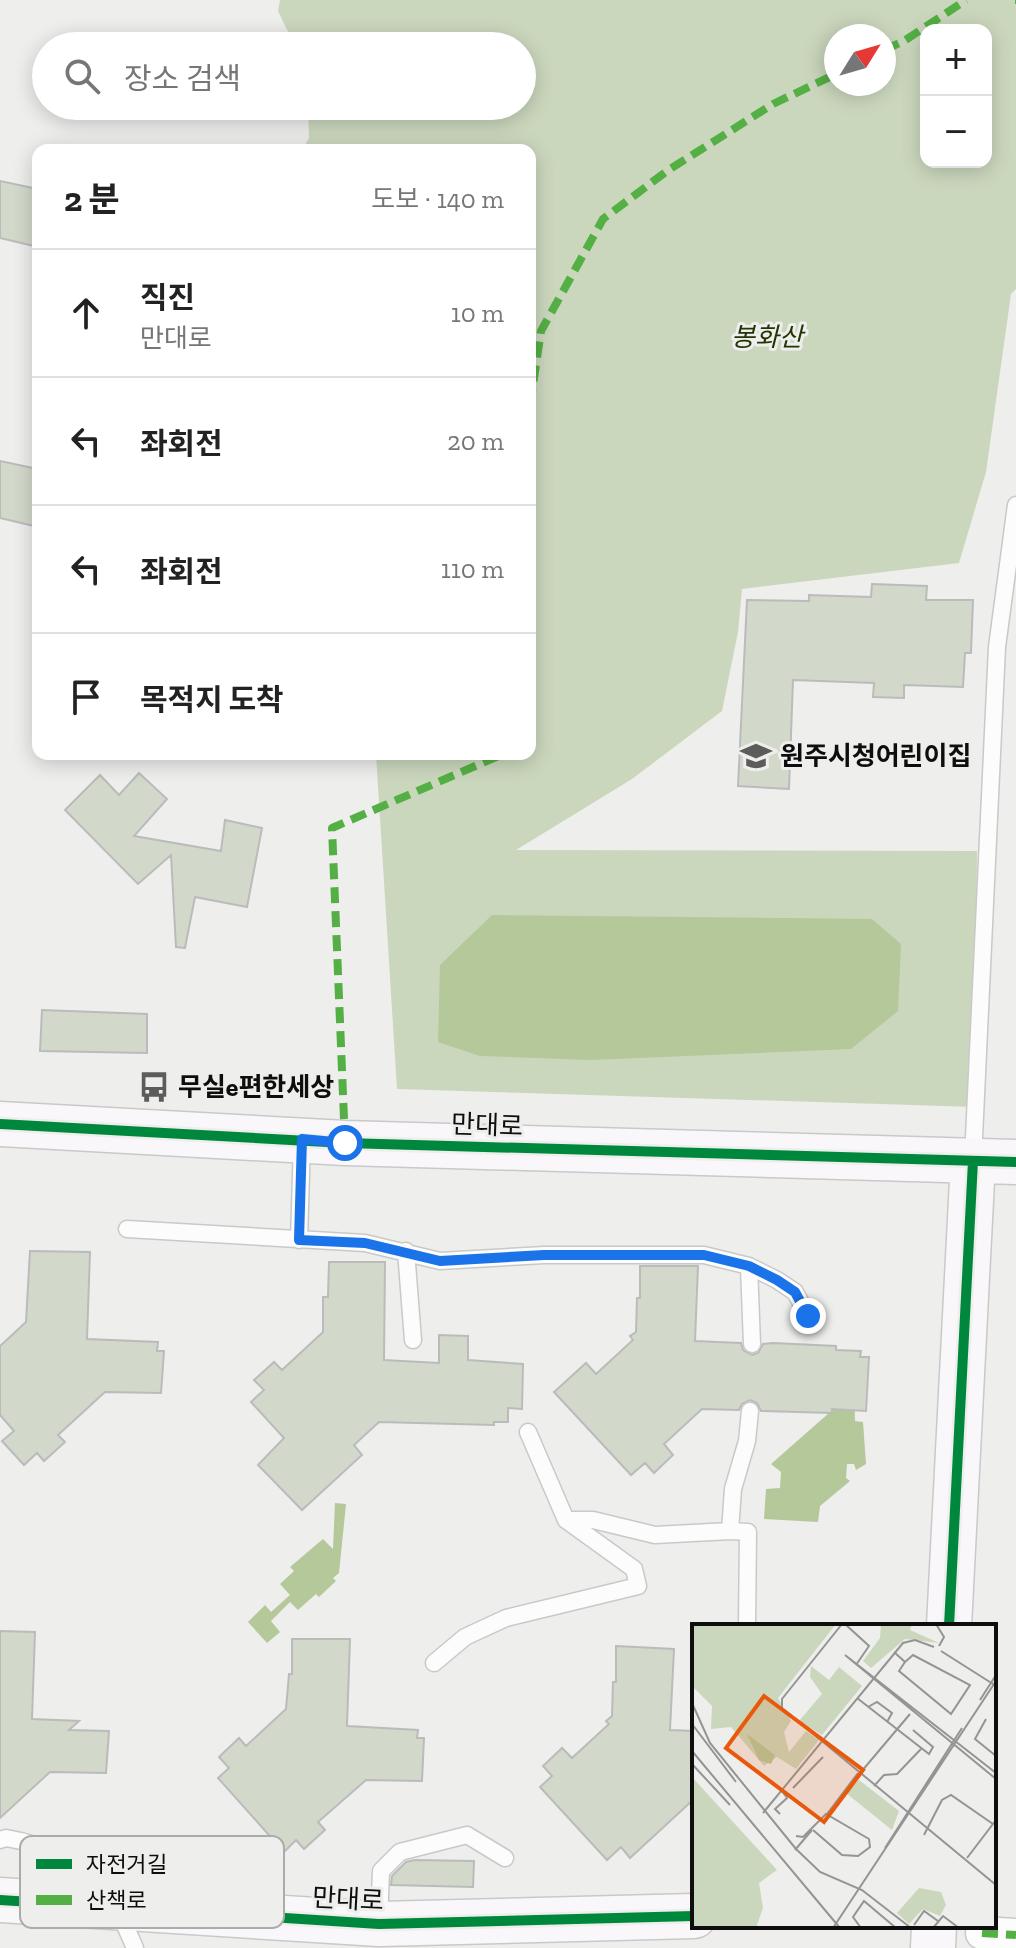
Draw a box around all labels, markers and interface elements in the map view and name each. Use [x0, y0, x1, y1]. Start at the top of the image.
north arrow [824, 24, 896, 96]
map controls [920, 24, 992, 168]
button: + [920, 24, 992, 96]
search box [32, 32, 536, 120]
icon: search [60, 54, 104, 98]
text: 장소 검색 [124, 61, 241, 97]
button: − [920, 96, 992, 168]
text: 2 분 [64, 179, 120, 220]
text: 도보 · 140 m [371, 183, 504, 215]
text: 직진 [140, 280, 195, 316]
icon: ahead [64, 291, 108, 335]
text: 10 m [451, 297, 504, 329]
park label: 봉화산 [731, 321, 806, 353]
text: 만대로 [140, 322, 212, 354]
icon: left [64, 419, 108, 463]
text: 20 m [447, 425, 504, 457]
text: 좌회전 [140, 426, 223, 462]
icon: left [64, 547, 108, 591]
text: 110 m [441, 553, 504, 585]
text: 좌회전 [140, 554, 223, 590]
icon: arrive [64, 675, 108, 719]
text: 목적지 도착 [140, 682, 284, 718]
school or university icon: 원주시청어린이집 [739, 739, 773, 773]
place label: 원주시청어린이집 [780, 740, 971, 772]
bus stop icon: 무실e편한세상 [137, 1070, 171, 1104]
place label: 무실e편한세상 [178, 1071, 334, 1103]
street label: 만대로 [451, 1108, 523, 1142]
route start [327, 1125, 363, 1161]
route end [790, 1298, 826, 1334]
inset map [692, 1624, 996, 1928]
legend [20, 1836, 284, 1928]
text: 자전거길 [86, 1851, 167, 1878]
street label: 만대로 [311, 1881, 385, 1917]
text: 산책로 [86, 1887, 147, 1914]

